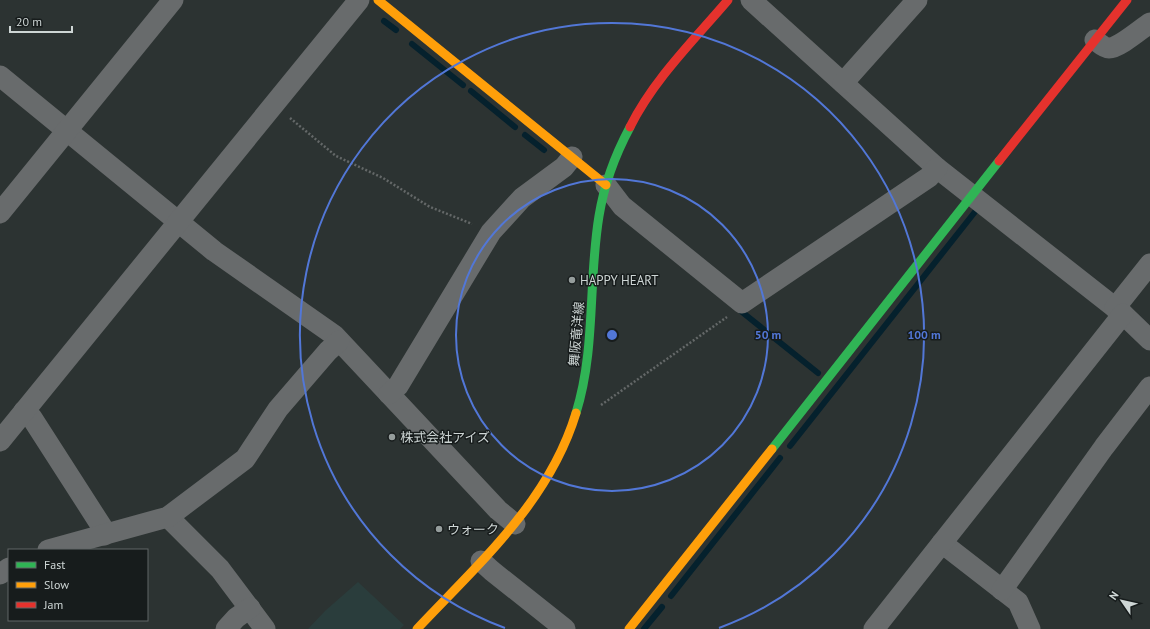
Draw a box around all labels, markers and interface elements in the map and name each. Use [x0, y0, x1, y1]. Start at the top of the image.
scale bar [10, 8, 72, 34]
text: 20 m [16, 14, 42, 29]
place label: HAPPY HEART [580, 272, 658, 289]
marker: HAPPY HEART [567, 275, 577, 285]
street label: 舞阪竜洋線 [565, 301, 588, 367]
text: 50 m [755, 327, 781, 342]
text: 100 m [907, 327, 941, 342]
centre of rings [605, 328, 619, 342]
place label: 株式会社アイズ [400, 429, 490, 446]
marker: 株式会社アイズ [387, 432, 397, 442]
place label: ウォーク [447, 521, 499, 538]
marker: ウォーク [434, 524, 444, 534]
legend [8, 549, 148, 621]
text: Fast [44, 557, 65, 572]
text: Slow [44, 577, 69, 592]
north arrow [1102, 581, 1142, 621]
text: N [1106, 588, 1122, 602]
text: Jam [43, 597, 63, 612]

